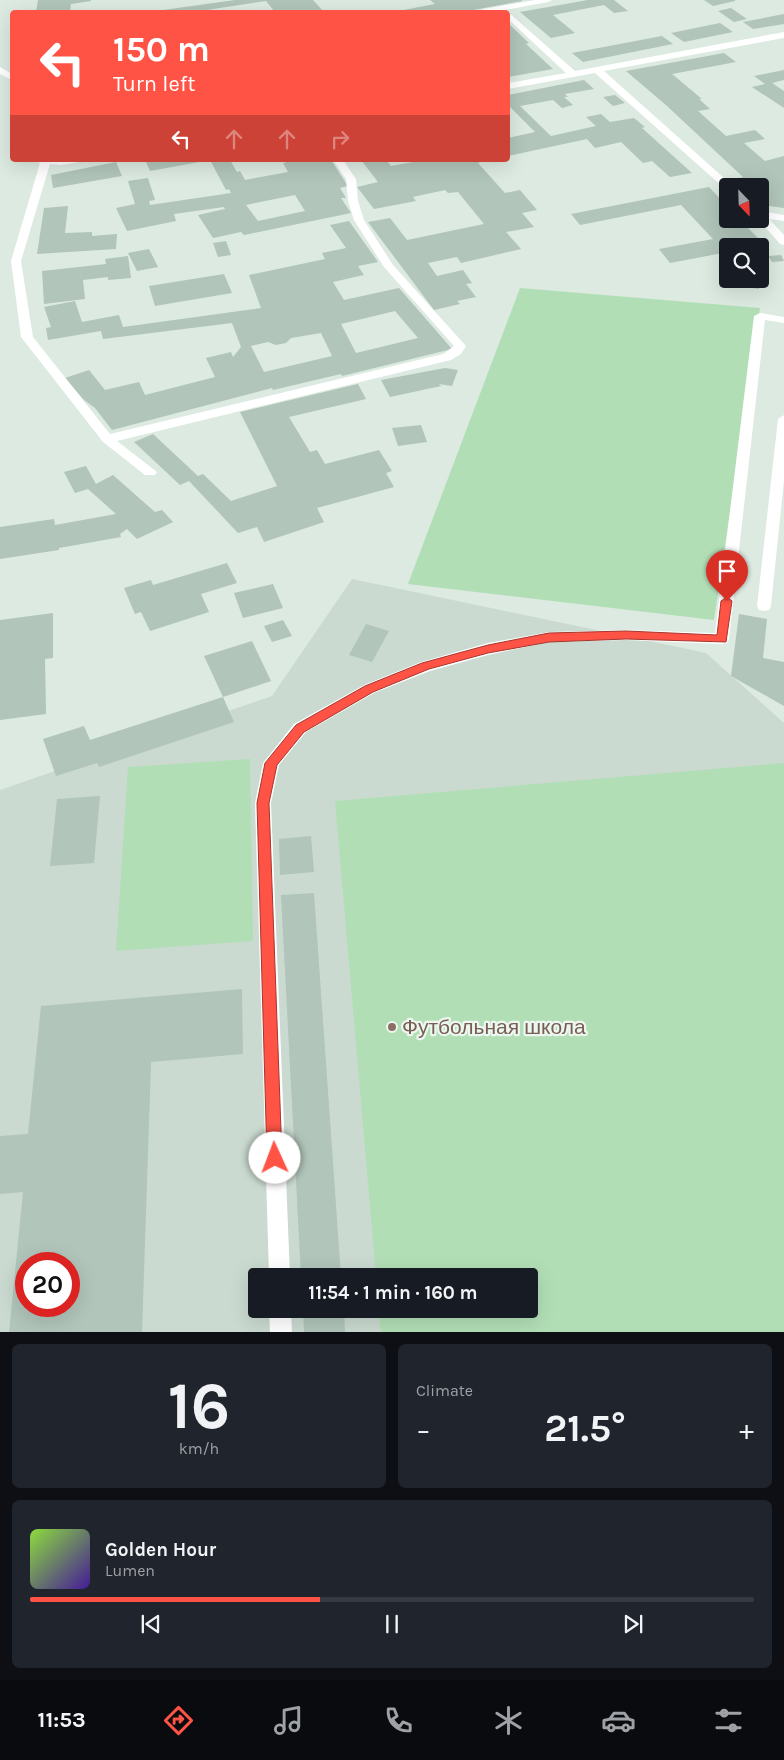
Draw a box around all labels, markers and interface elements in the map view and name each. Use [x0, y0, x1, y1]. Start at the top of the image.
text: 150 m [113, 29, 210, 70]
icon: left [30, 30, 95, 95]
text: Turn left [113, 71, 196, 97]
icon: left [167, 125, 195, 153]
icon: ahead [220, 125, 248, 153]
icon: ahead [273, 125, 301, 153]
icon: right [326, 125, 354, 153]
north arrow [719, 178, 769, 228]
map controls [719, 178, 769, 288]
button: search [719, 238, 769, 288]
pin [706, 550, 748, 601]
icon: arrive [713, 557, 741, 585]
place label: Футбольная школа [402, 1015, 586, 1039]
marker: Футбольная школа [386, 1021, 398, 1033]
position arrow [248, 1131, 300, 1183]
speed limit sign: 20 [15, 1252, 80, 1317]
text: 11:54 · 1 min · 160 m [308, 1282, 478, 1304]
text: 16 [168, 1368, 230, 1444]
text: Climate [416, 1381, 473, 1400]
text: 21.5° [544, 1406, 626, 1451]
text: − [416, 1413, 431, 1446]
text: + [739, 1413, 754, 1446]
text: km/h [179, 1439, 219, 1458]
text: Golden Hour [105, 1539, 216, 1561]
text: Lumen [105, 1561, 155, 1580]
icon: previous [137, 1610, 165, 1638]
icon: pause [378, 1610, 406, 1638]
icon: next [619, 1610, 647, 1638]
icon: directions [161, 1703, 196, 1738]
icon: music [271, 1703, 306, 1738]
icon: phone [381, 1703, 416, 1738]
icon: climate [491, 1703, 526, 1738]
icon: car [601, 1703, 636, 1738]
icon: filters [711, 1703, 746, 1738]
text: 11:53 [38, 1707, 86, 1733]

